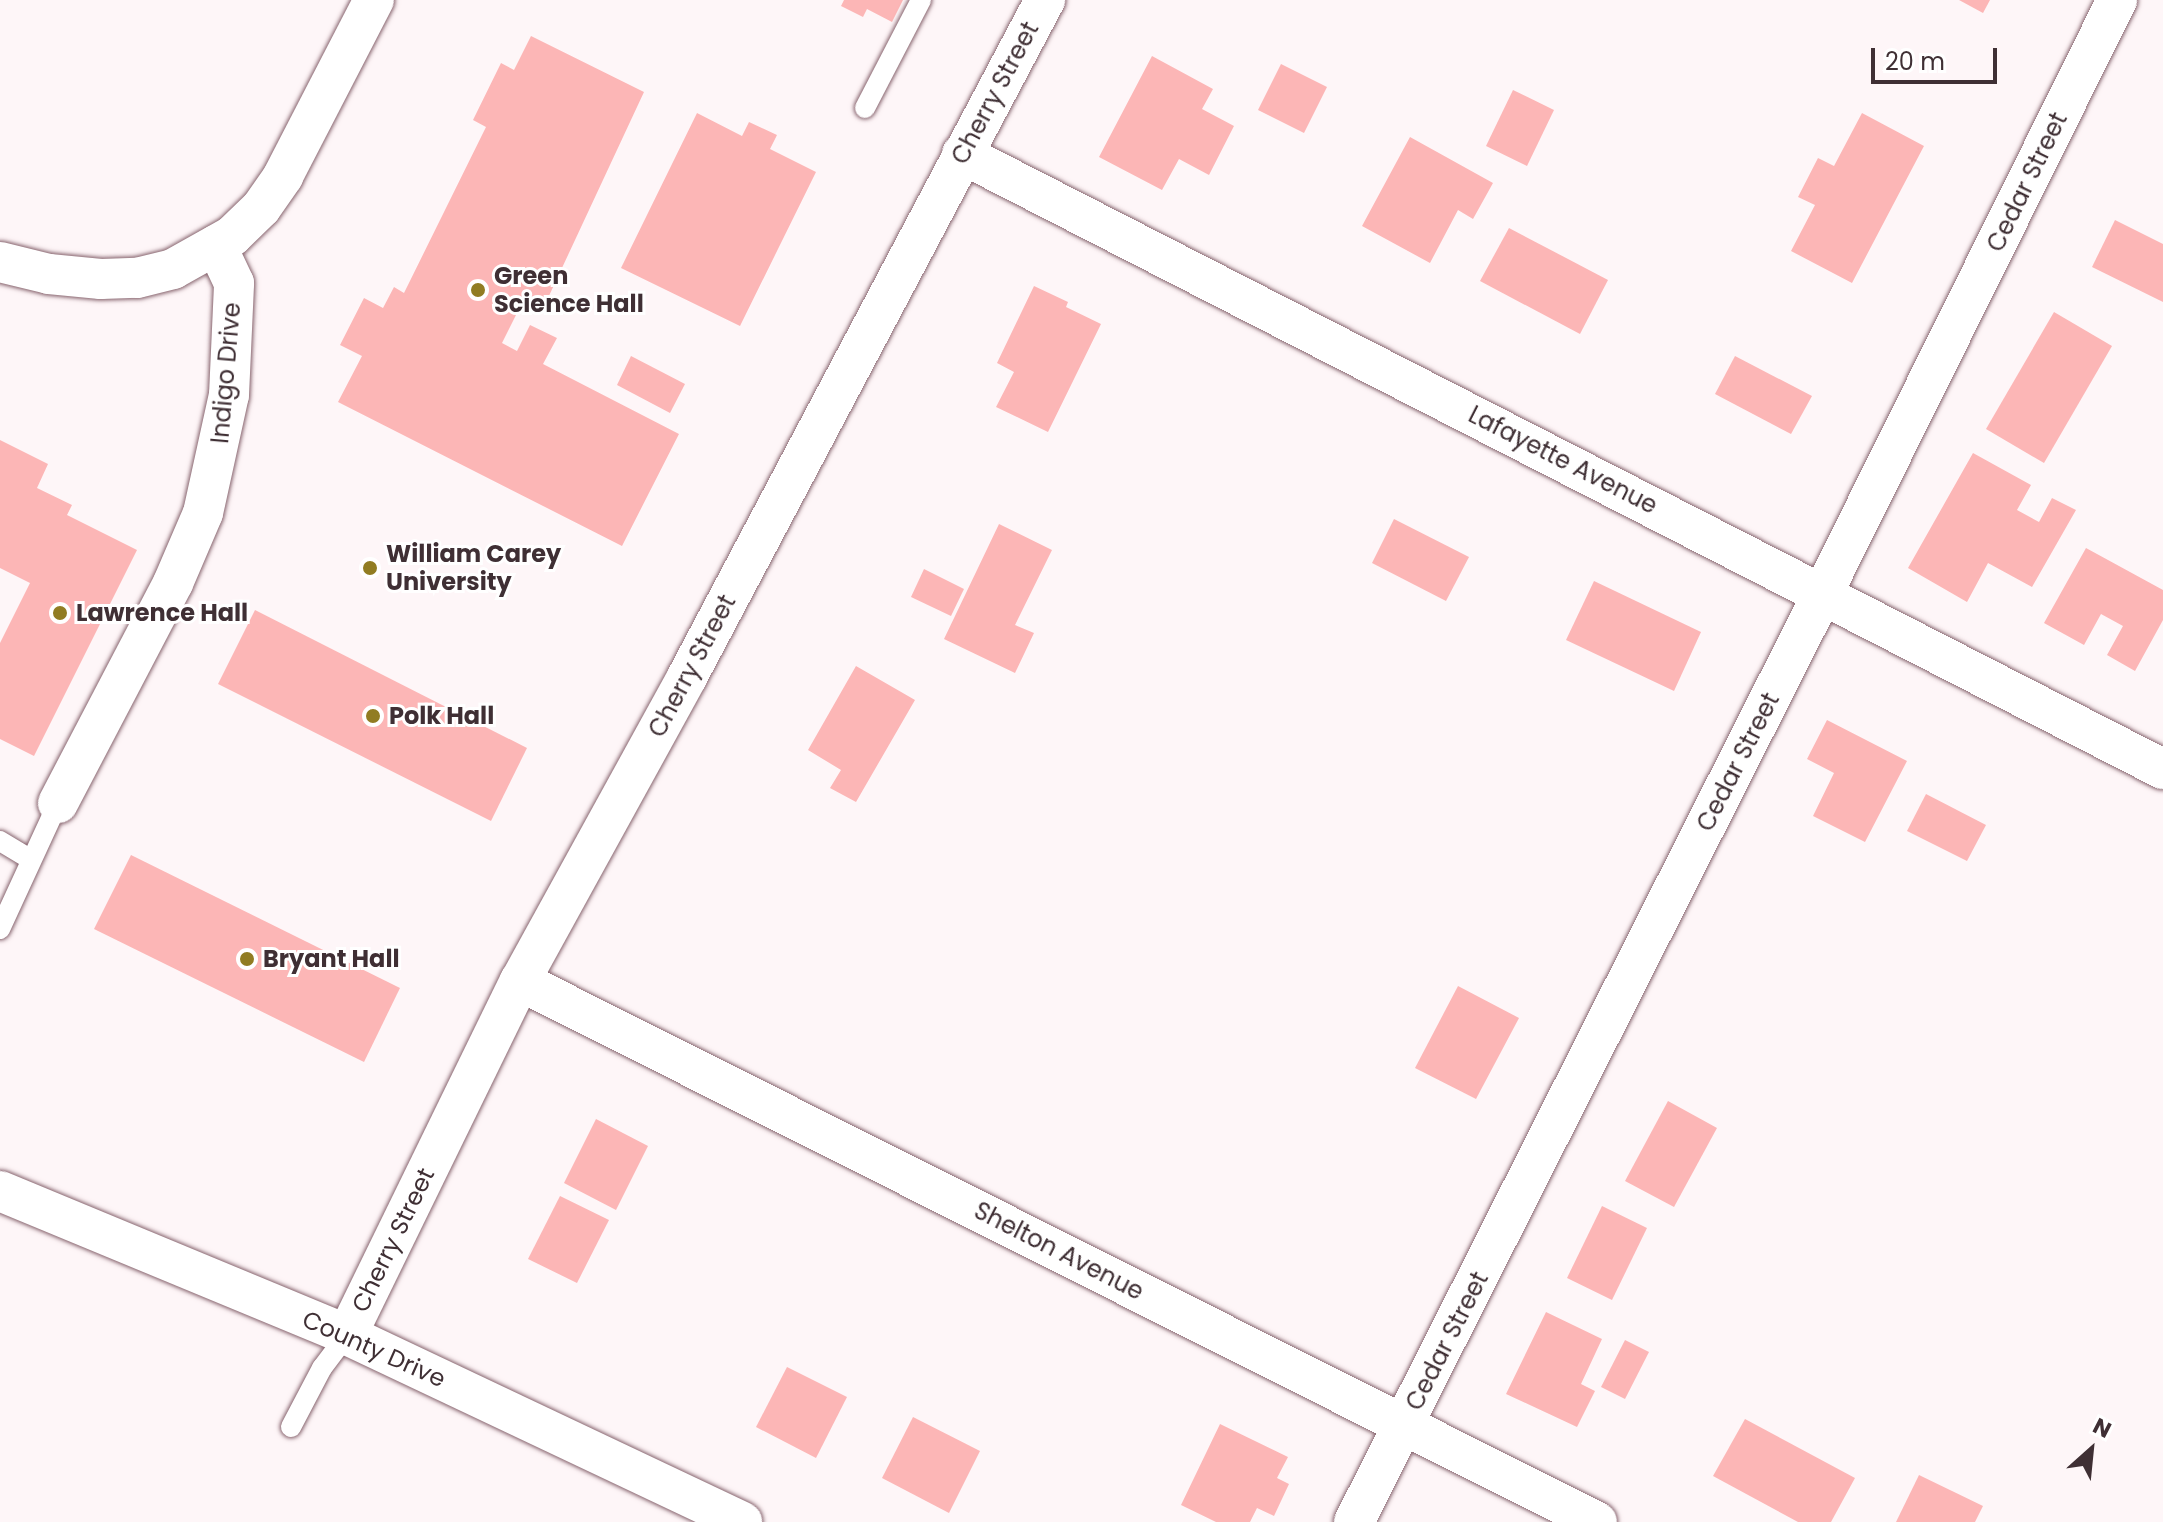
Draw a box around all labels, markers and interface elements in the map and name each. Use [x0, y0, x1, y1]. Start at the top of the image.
street label: Cherry Street [945, 17, 1045, 169]
scale bar [1875, 32, 2001, 82]
text: 20 m [1885, 45, 1945, 78]
street label: Cedar Street [1981, 108, 2073, 256]
place label: Green Science Hall [494, 262, 644, 318]
marker: Green Science Hall [469, 281, 487, 299]
street label: Indigo Drive [205, 301, 247, 445]
street label: Lafayette Avenue [1464, 400, 1662, 520]
place label: William Carey University [386, 540, 561, 596]
marker: William Carey University [361, 559, 379, 577]
street label: Cherry Street [642, 590, 742, 742]
place label: Lawrence Hall [76, 599, 248, 627]
marker: Lawrence Hall [51, 604, 69, 622]
street label: Cedar Street [1691, 688, 1785, 836]
place label: Polk Hall [389, 702, 494, 730]
marker: Polk Hall [364, 707, 382, 725]
place label: Bryant Hall [263, 945, 400, 973]
marker: Bryant Hall [238, 950, 256, 968]
street label: Cherry Street [346, 1163, 440, 1317]
street label: Shelton Avenue [970, 1196, 1148, 1306]
street label: Cedar Street [1400, 1267, 1494, 1415]
street label: County Drive [298, 1305, 450, 1393]
north arrow [2051, 1410, 2131, 1490]
text: N [2088, 1411, 2117, 1446]

